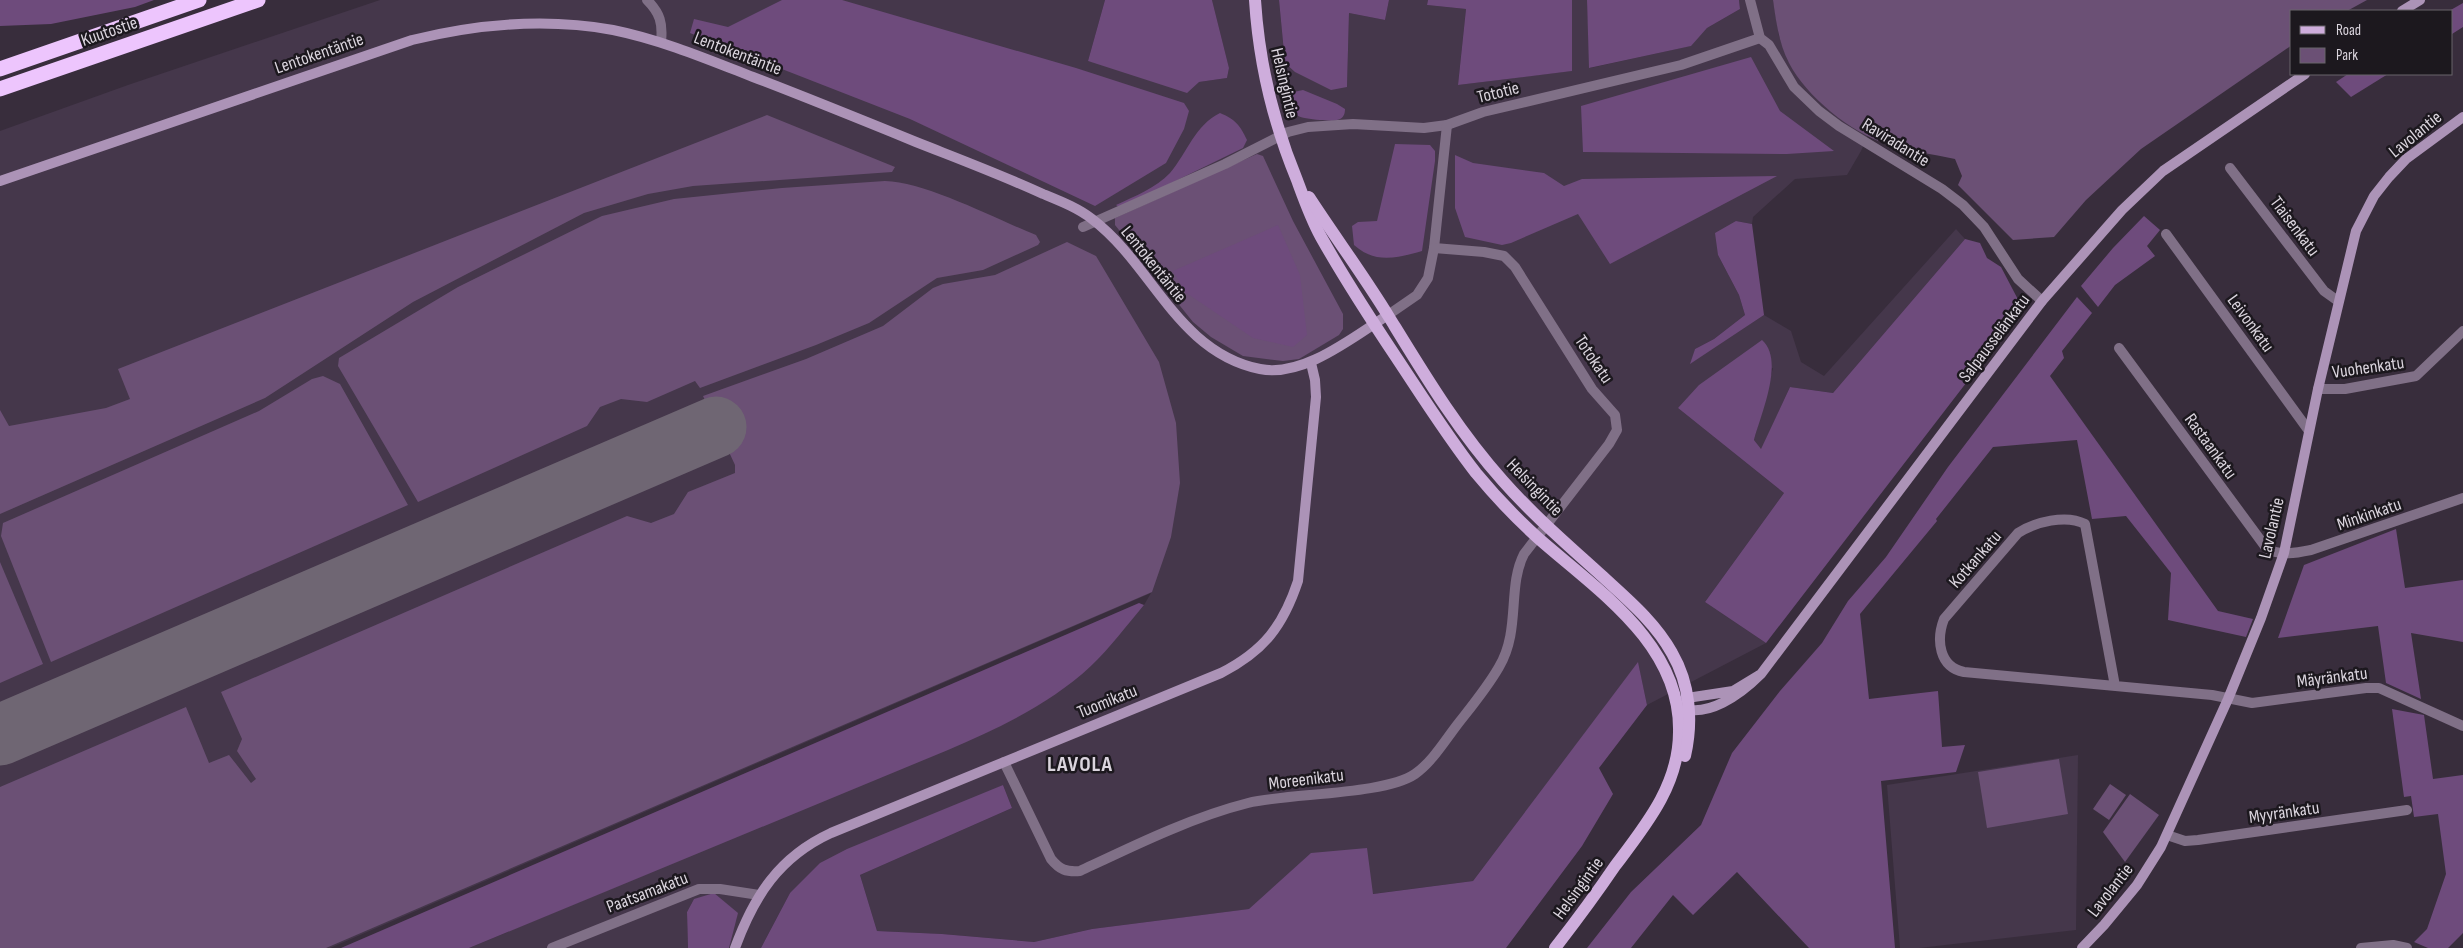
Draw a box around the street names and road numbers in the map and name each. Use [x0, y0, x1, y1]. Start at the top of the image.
street label: Kuutostie [78, 12, 140, 51]
street label: Lentokentäntie [691, 27, 785, 80]
street label: Lentokentäntie [272, 29, 366, 78]
street label: Helsingintie [1266, 46, 1303, 120]
street label: Tototie [1475, 77, 1521, 108]
street label: Lavolantie [2385, 107, 2446, 162]
street label: Raviradantie [1858, 114, 1933, 171]
street label: Tiaisenkatu [2265, 192, 2324, 260]
street label: Lentokentäntie [1116, 222, 1191, 307]
street label: Salpausselänkatu [1955, 290, 2034, 386]
street label: Leivonkatu [2223, 290, 2278, 356]
street label: Totokatu [1570, 331, 1617, 387]
street label: Vuohenkatu [2331, 352, 2405, 383]
street label: Rastaankatu [2180, 410, 2241, 483]
street label: Helsingintie [1502, 454, 1567, 520]
street label: Minkinkatu [2334, 494, 2404, 535]
street label: Lavolantie [2254, 496, 2289, 561]
street label: Kotkankatu [1945, 526, 2006, 592]
street label: Mäyränkatu [2296, 663, 2368, 692]
street label: Tuomikatu [1074, 680, 1140, 723]
street label: Moreenikatu [1267, 764, 1345, 795]
street label: Myyränkatu [2247, 797, 2321, 828]
street label: Helsingintie [1549, 853, 1608, 923]
street label: Lavolantie [2083, 859, 2138, 921]
street label: Paatsamakatu [604, 867, 691, 918]

